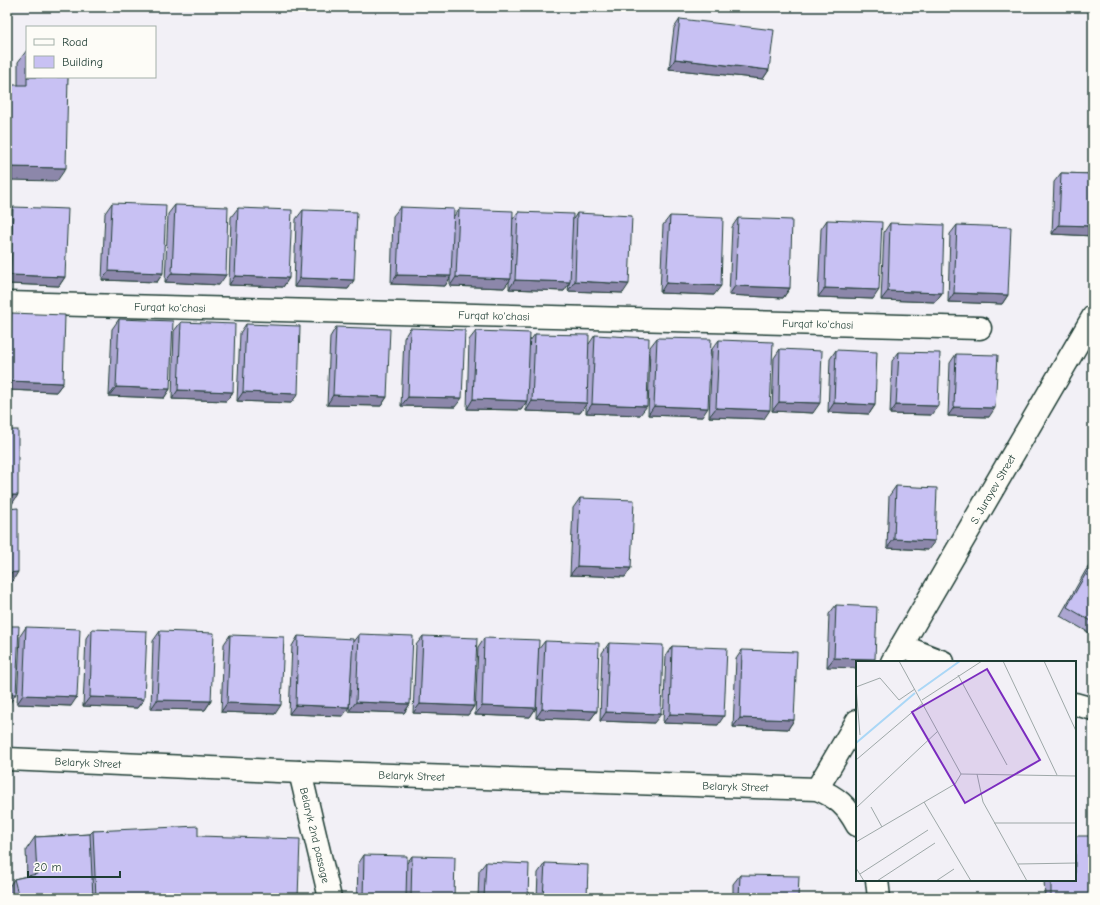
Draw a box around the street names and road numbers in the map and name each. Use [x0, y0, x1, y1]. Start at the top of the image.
street label: Furqat ko'chasi [134, 300, 206, 315]
street label: Furqat ko'chasi [458, 309, 530, 323]
street label: Furqat ko'chasi [782, 317, 854, 332]
street label: S. Jurayev Street [968, 452, 1019, 526]
street label: Belaryk Street [54, 755, 122, 771]
street label: Belaryk Street [378, 769, 446, 784]
street label: Belaryk Street [702, 779, 770, 794]
street label: Belaryk 2nd passage [297, 786, 332, 885]

